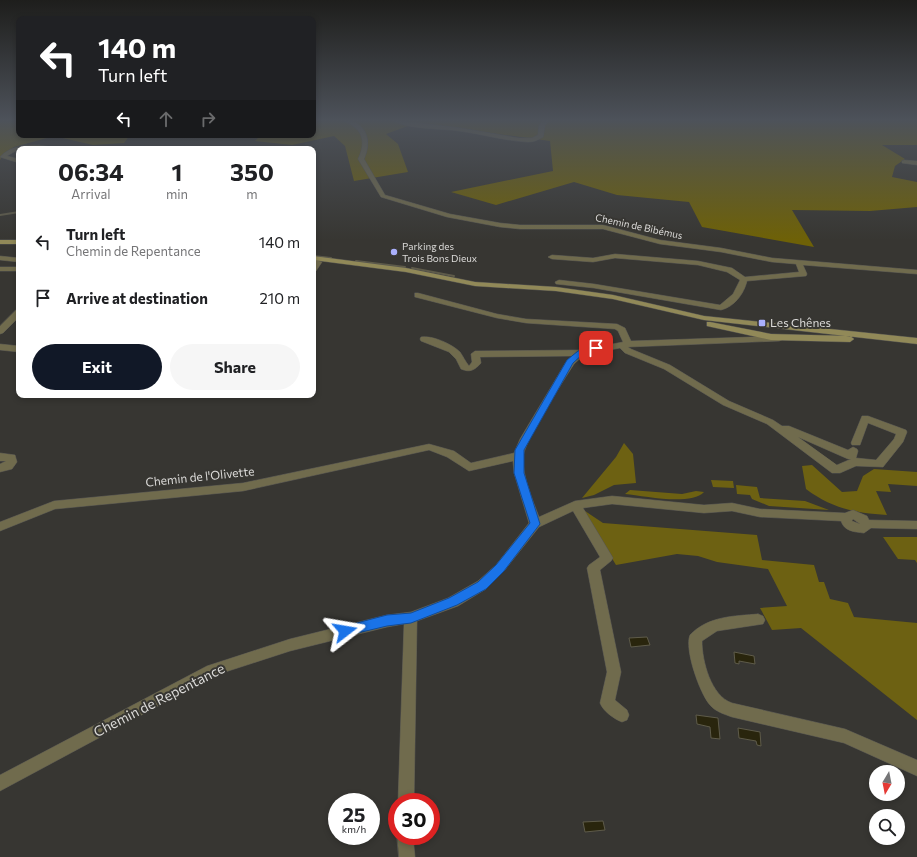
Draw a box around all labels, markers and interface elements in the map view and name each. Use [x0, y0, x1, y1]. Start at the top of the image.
text: 140 m [98, 30, 176, 64]
icon: left [32, 32, 84, 84]
text: Turn left [98, 64, 167, 86]
icon: left [113, 108, 135, 130]
icon: ahead [155, 108, 177, 130]
icon: right [197, 108, 219, 130]
text: 06:34 [58, 157, 124, 186]
text: 1 [172, 157, 182, 186]
text: 350 [230, 157, 274, 186]
text: Arrival [71, 186, 111, 202]
text: min [166, 186, 188, 202]
text: m [246, 186, 258, 202]
street label: Chemin de Bibémus [594, 211, 684, 241]
text: Turn left [66, 225, 125, 243]
icon: left [32, 231, 54, 253]
text: 140 m [259, 233, 300, 251]
place label: Parking des Trois Bons Dieux [402, 240, 478, 264]
text: Chemin de Repentance [66, 243, 201, 259]
marker: Parking des Trois Bons Dieux [389, 247, 399, 257]
icon: arrive [32, 287, 54, 309]
text: Arrive at destination [66, 289, 208, 307]
text: 210 m [260, 289, 300, 307]
place label: Les Chênes [770, 315, 831, 329]
marker: Les Chênes [757, 318, 767, 328]
pin [579, 331, 613, 365]
icon: arrive [585, 337, 607, 359]
button: Exit [32, 344, 162, 390]
button: Share [170, 344, 300, 390]
street label: Chemin de l'Olivette [145, 463, 255, 489]
position arrow [324, 610, 366, 652]
street label: Chemin de Repentance [90, 659, 227, 740]
north arrow [869, 765, 905, 801]
map controls [869, 765, 905, 845]
speed limit sign: 30 [388, 793, 440, 845]
text: 25 [342, 802, 366, 826]
button: search [869, 809, 905, 845]
text: km/h [342, 823, 366, 835]

